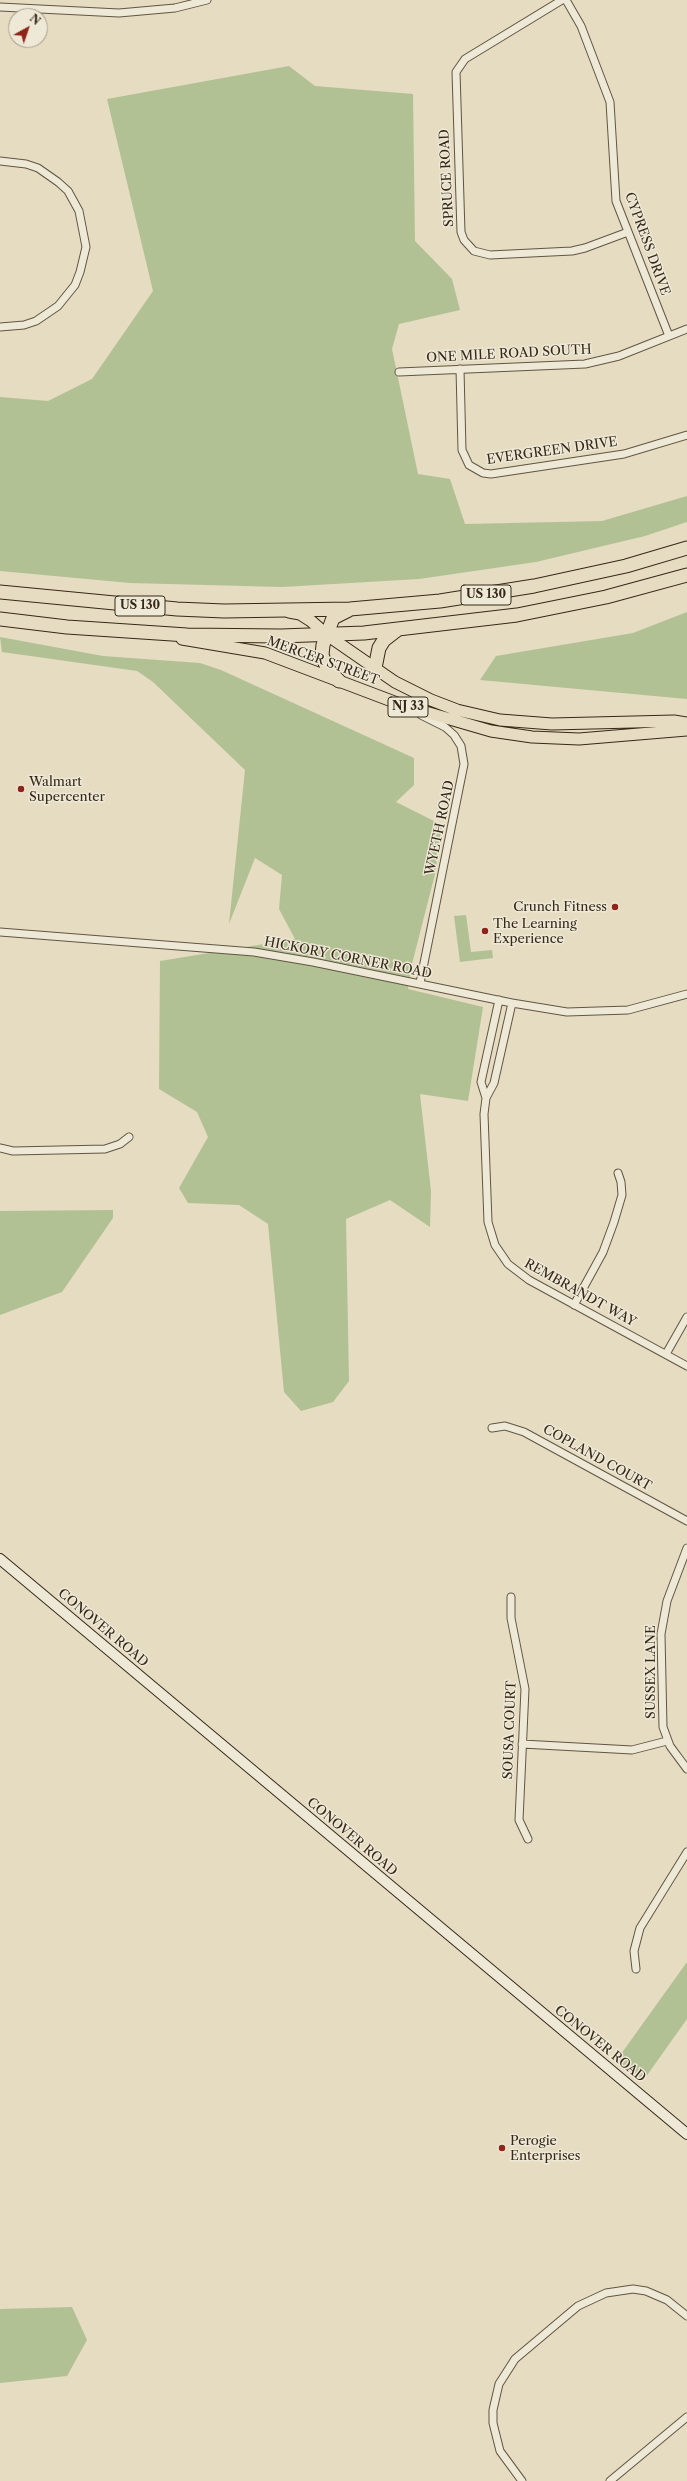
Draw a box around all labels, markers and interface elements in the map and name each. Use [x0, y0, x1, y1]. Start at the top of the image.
north arrow [8, 8, 48, 48]
text: N [27, 11, 43, 28]
street label: SPRUCE ROAD [437, 129, 457, 227]
street label: CYPRESS DRIVE [621, 190, 673, 298]
street label: ONE MILE ROAD SOUTH [426, 342, 592, 366]
street label: EVERGREEN DRIVE [486, 434, 618, 468]
road number: US 130 [461, 585, 511, 605]
road number: US 130 [115, 596, 165, 616]
street label: MERCER STREET [265, 633, 381, 689]
road number: NJ 33 [388, 697, 428, 717]
place label: Walmart Supercenter [29, 774, 105, 805]
street label: WYETH ROAD [422, 779, 458, 877]
marker: Walmart Supercenter [16, 784, 26, 794]
place label: Crunch Fitness [513, 899, 607, 915]
marker: Crunch Fitness [610, 902, 620, 912]
place label: The Learning Experience [493, 916, 577, 947]
marker: The Learning Experience [480, 926, 490, 936]
street label: HICKORY CORNER ROAD [263, 934, 433, 982]
street label: REMBRANDT WAY [521, 1256, 639, 1330]
street label: COPLAND COURT [540, 1422, 654, 1494]
street label: CONOVER ROAD [55, 1586, 151, 1670]
street label: SUSSEX LANE [643, 1625, 659, 1719]
street label: SOUSA COURT [500, 1680, 520, 1780]
street label: CONOVER ROAD [304, 1795, 400, 1879]
street label: CONOVER ROAD [551, 2002, 649, 2086]
place label: Perogie Enterprises [510, 2133, 580, 2164]
marker: Perogie Enterprises [497, 2143, 507, 2153]

